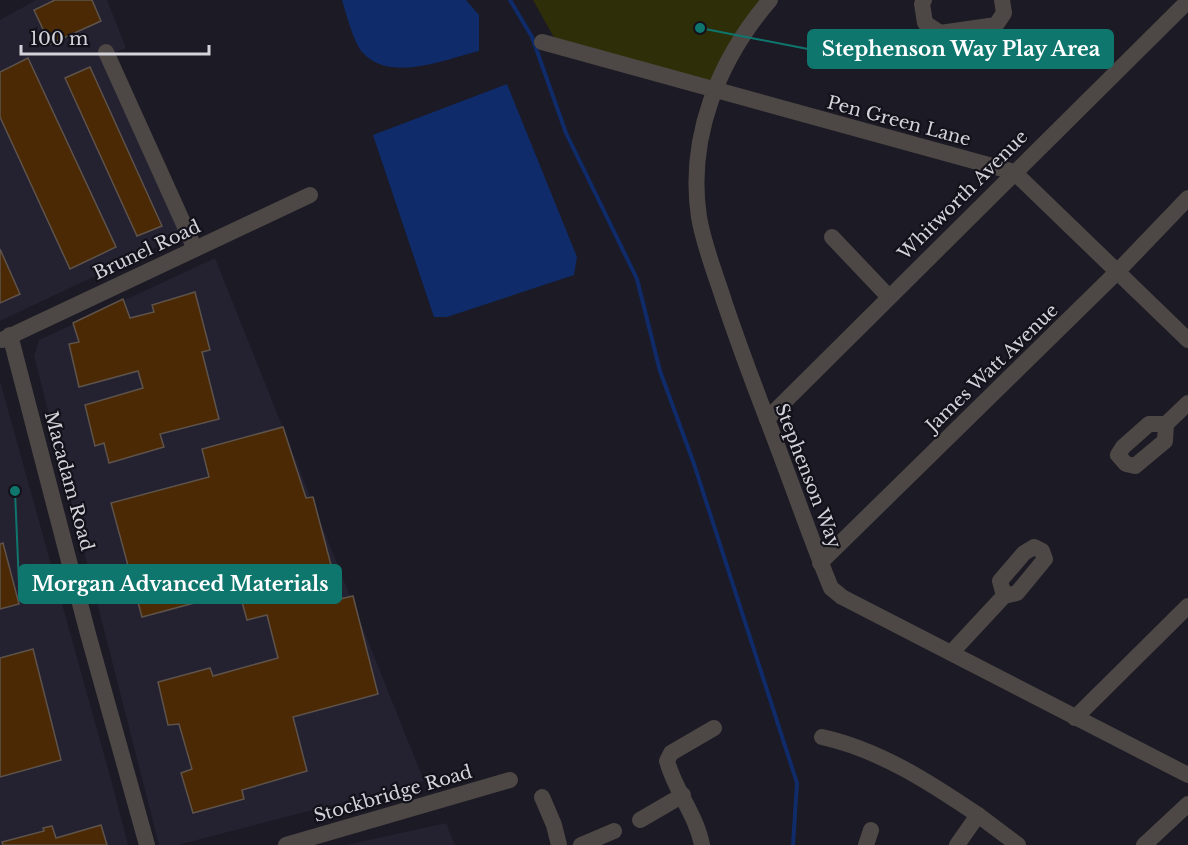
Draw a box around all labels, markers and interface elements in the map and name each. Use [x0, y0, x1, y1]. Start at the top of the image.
scale bar [21, 18, 208, 56]
text: 100 m [30, 28, 88, 50]
callout: Stephenson Way Play Area [808, 30, 1113, 68]
text: Stephenson Way Play Area [822, 37, 1101, 61]
street label: Pen Green Lane [825, 91, 973, 151]
street label: Whitworth Avenue [893, 126, 1032, 265]
street label: Brunel Road [90, 215, 204, 285]
street label: James Watt Avenue [920, 299, 1063, 438]
street label: Stephenson Way [770, 400, 846, 552]
street label: Macadam Road [40, 409, 98, 553]
callout: Morgan Advanced Materials [19, 565, 341, 603]
text: Morgan Advanced Materials [31, 572, 329, 596]
street label: Stockbridge Road [311, 761, 475, 827]

